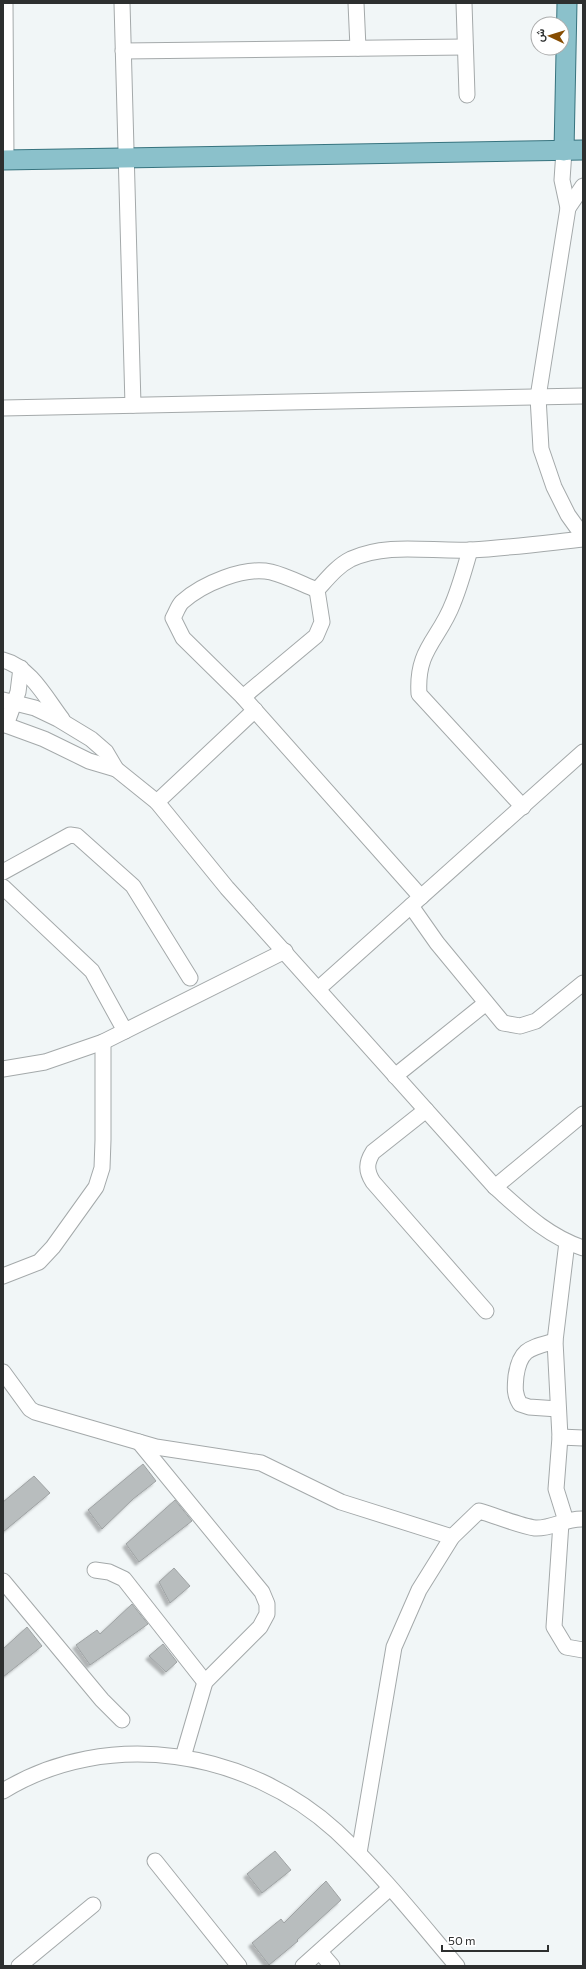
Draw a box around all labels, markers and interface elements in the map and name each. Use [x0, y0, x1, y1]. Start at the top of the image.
north arrow [530, 16, 570, 56]
text: ش [533, 28, 547, 42]
scale bar [442, 1927, 548, 1953]
text: 50 m [448, 1933, 476, 1947]

